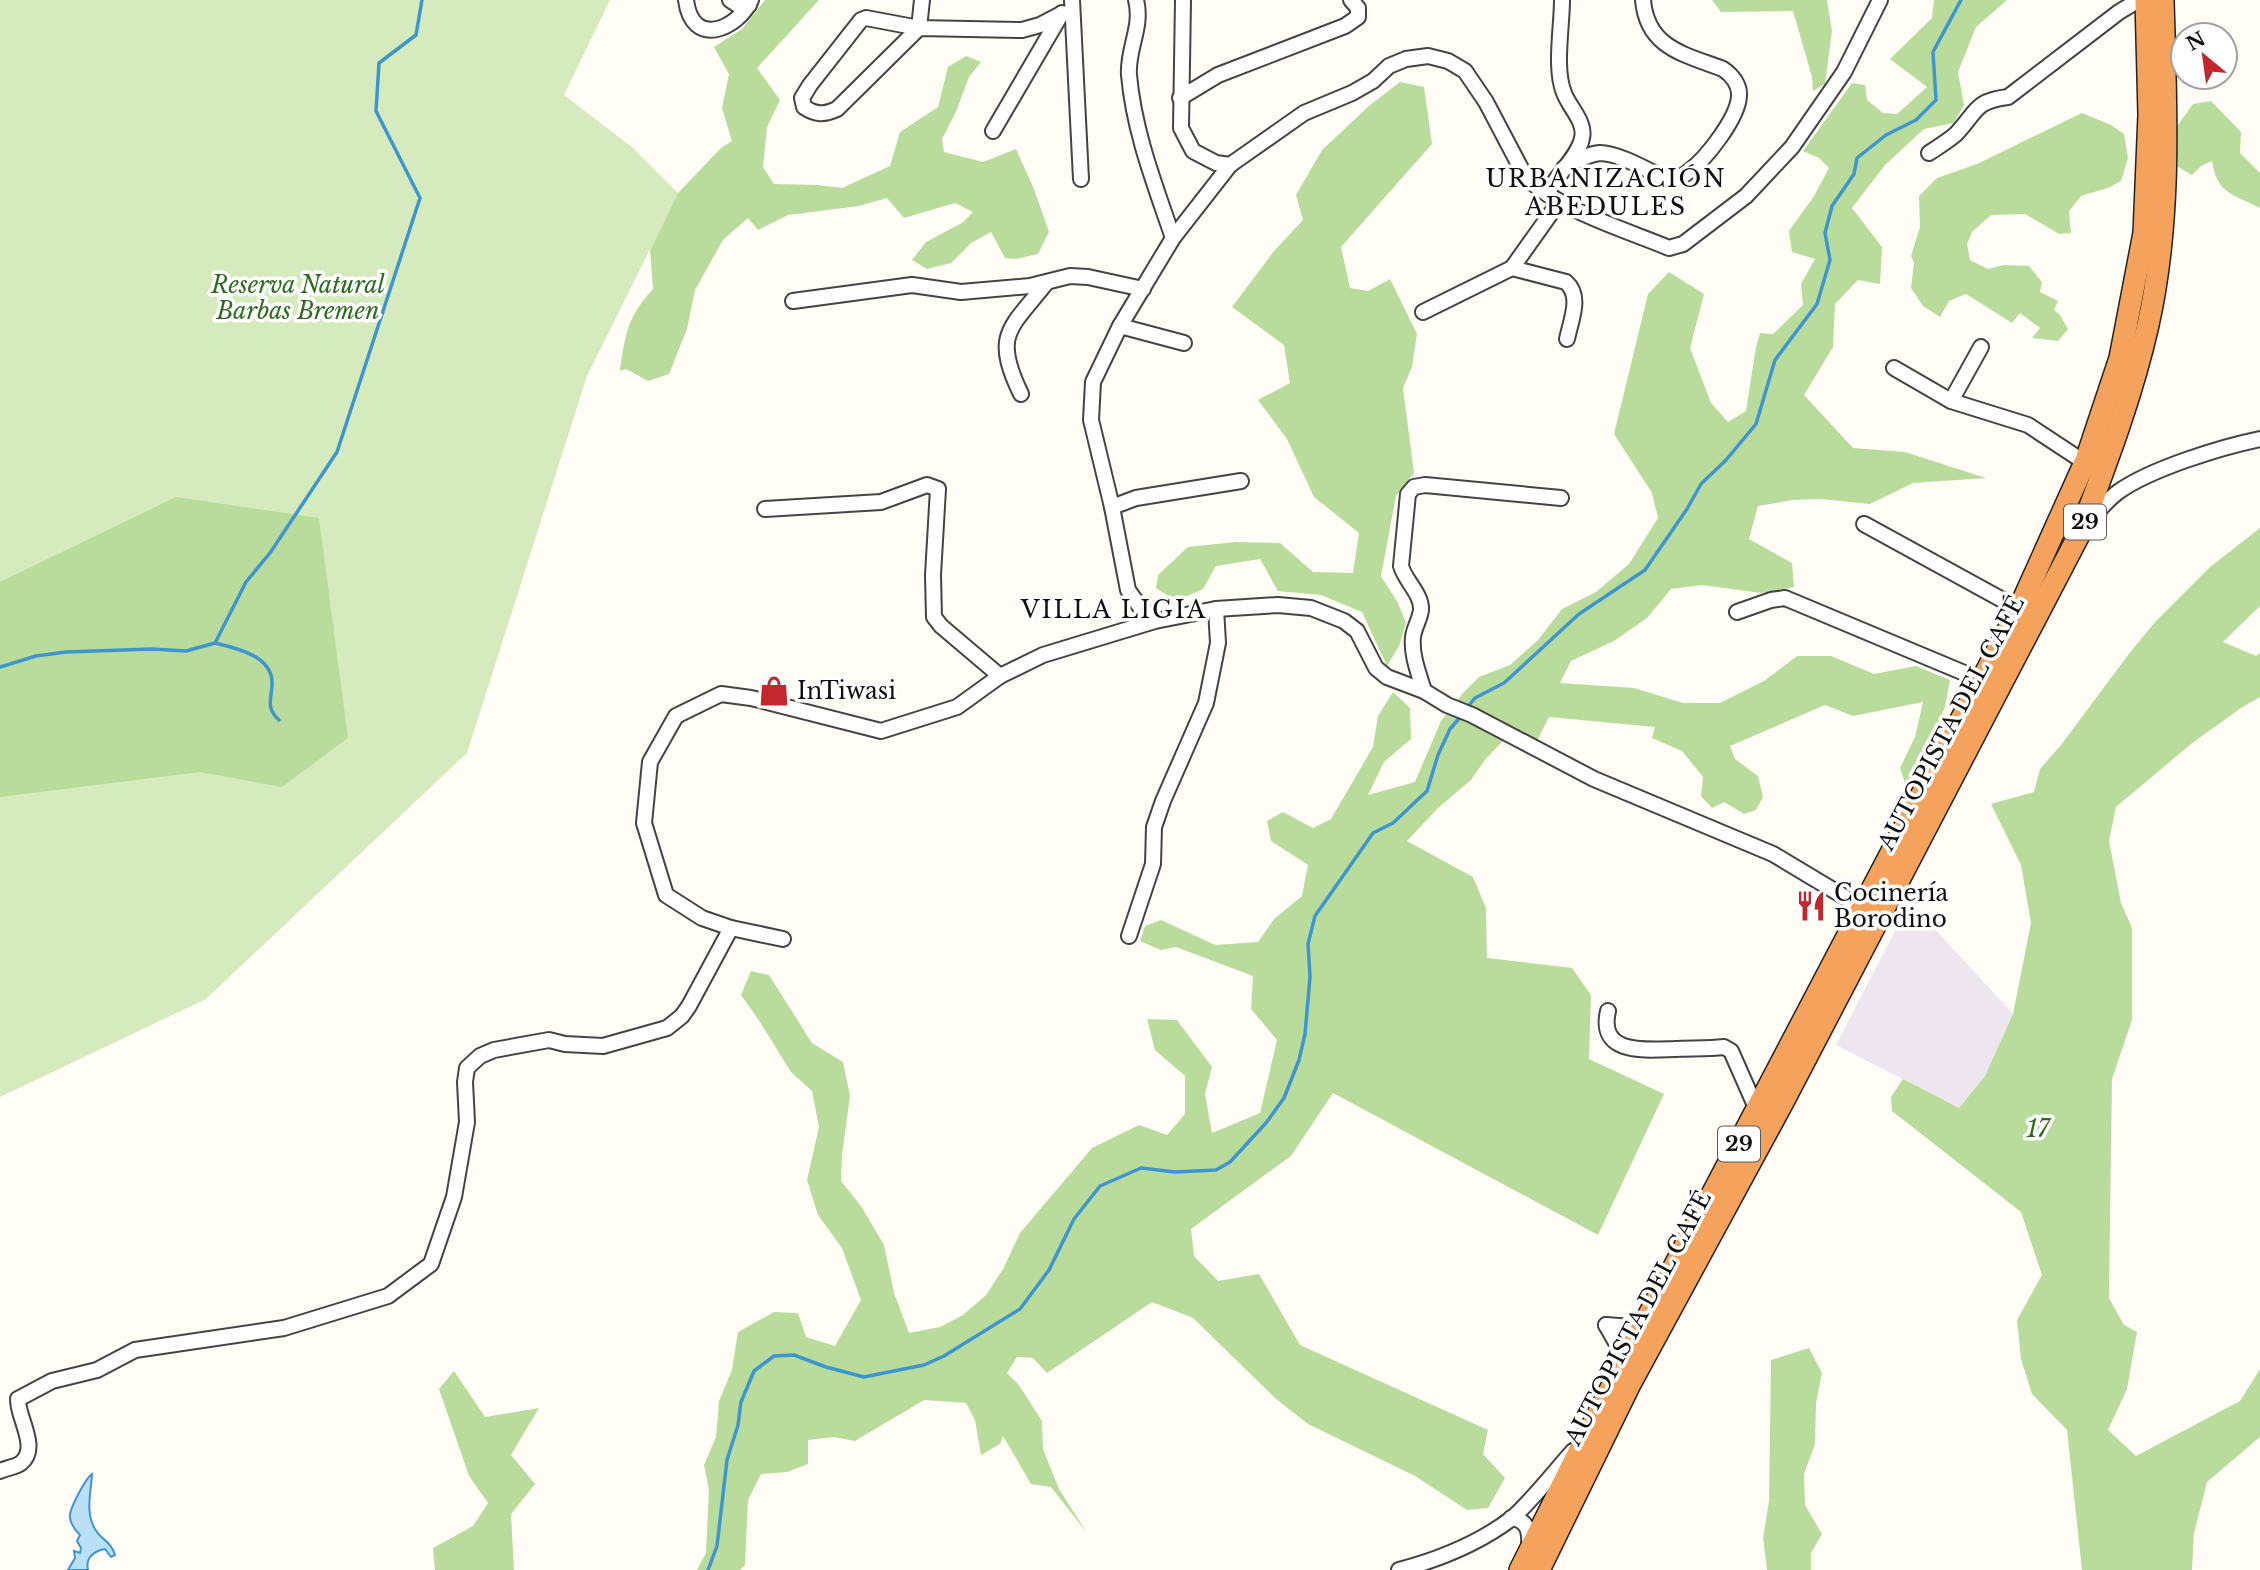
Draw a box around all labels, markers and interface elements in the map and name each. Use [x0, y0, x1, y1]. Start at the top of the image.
north arrow [2169, 21, 2239, 91]
text: N [2183, 27, 2210, 56]
district label: URBANIZACIÓN ABEDULES [1485, 164, 1727, 221]
park label: Reserva Natural Barbas Bremen [210, 271, 386, 325]
road number: 29 [2064, 504, 2106, 540]
street label: AUTOPISTA DEL CAFÉ [1871, 590, 2030, 856]
district label: VILLA LIGIA [1020, 595, 1207, 624]
shop icon: InTiwasi [757, 674, 791, 708]
place label: InTiwasi [797, 677, 896, 705]
place label: Cocinería Borodino [1834, 879, 1948, 933]
restaurant icon: Cocinería Borodino [1794, 889, 1828, 923]
park label: 17 [2026, 1115, 2051, 1143]
road number: 29 [1718, 1126, 1760, 1162]
street label: AUTOPISTA DEL CAFÉ [1558, 1185, 1717, 1451]

